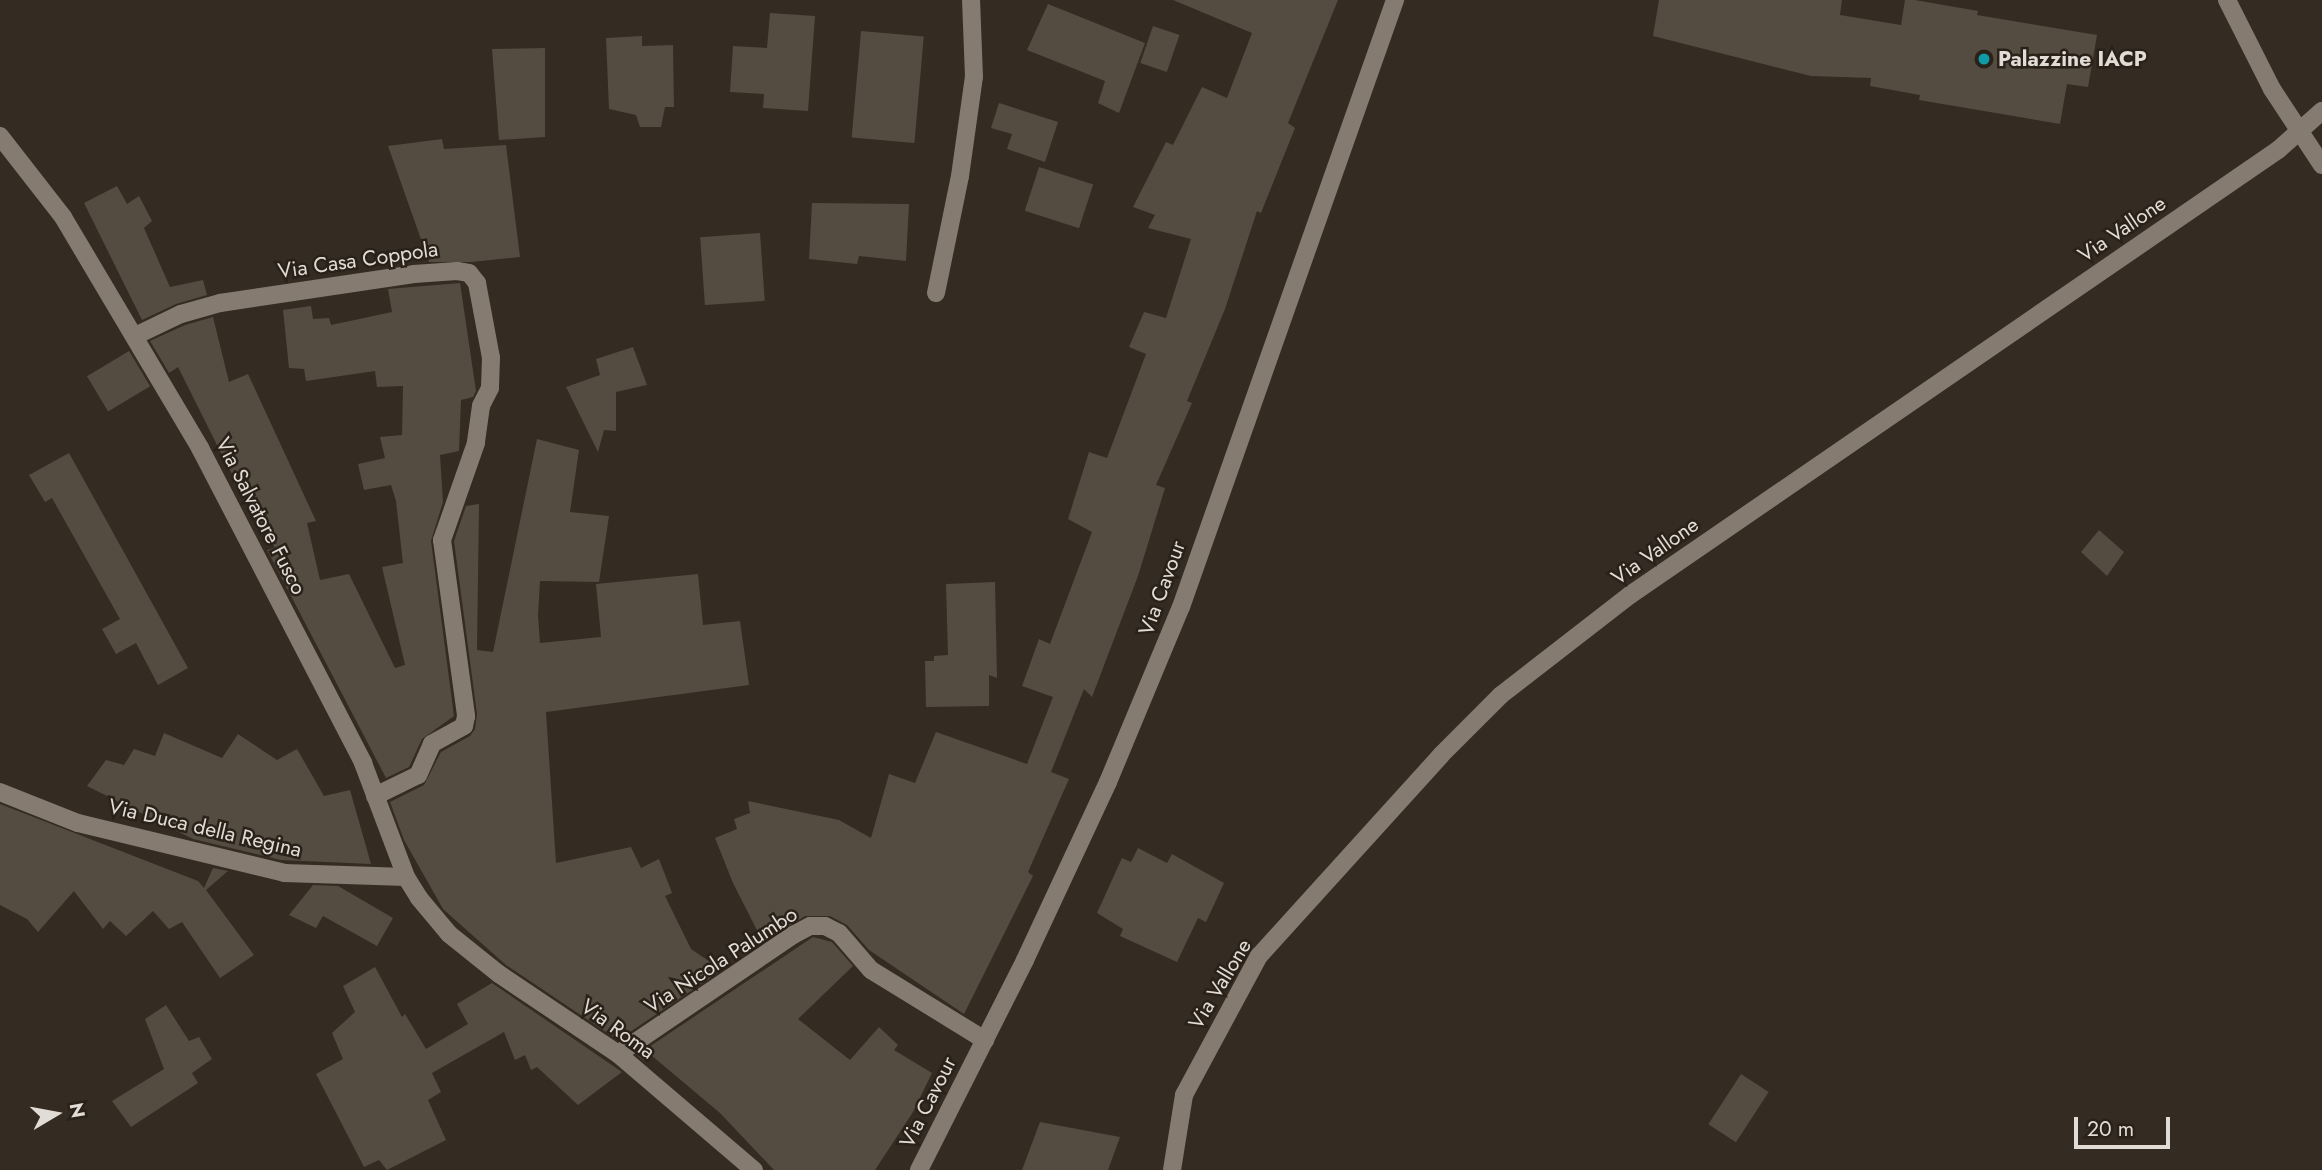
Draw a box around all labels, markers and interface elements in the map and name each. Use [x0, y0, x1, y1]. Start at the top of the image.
place label: Palazzine IACP [1998, 46, 2147, 72]
marker: Palazzine IACP [1976, 51, 1992, 67]
street label: Via Vallone [2073, 190, 2171, 268]
street label: Via Casa Coppola [276, 236, 440, 284]
street label: Via Salvatore Fusco [210, 433, 312, 599]
street label: Via Vallone [1607, 512, 1703, 590]
street label: Via Cavour [1133, 537, 1191, 639]
street label: Via Duca della Regina [106, 794, 304, 862]
street label: Via Nicola Palumbo [640, 901, 802, 1019]
street label: Via Vallone [1183, 934, 1257, 1034]
street label: Via Roma [576, 994, 660, 1064]
street label: Via Cavour [894, 1052, 962, 1152]
north arrow [21, 1079, 91, 1149]
text: N [63, 1100, 92, 1120]
scale bar [2077, 1104, 2173, 1148]
text: 20 m [2087, 1114, 2134, 1144]

